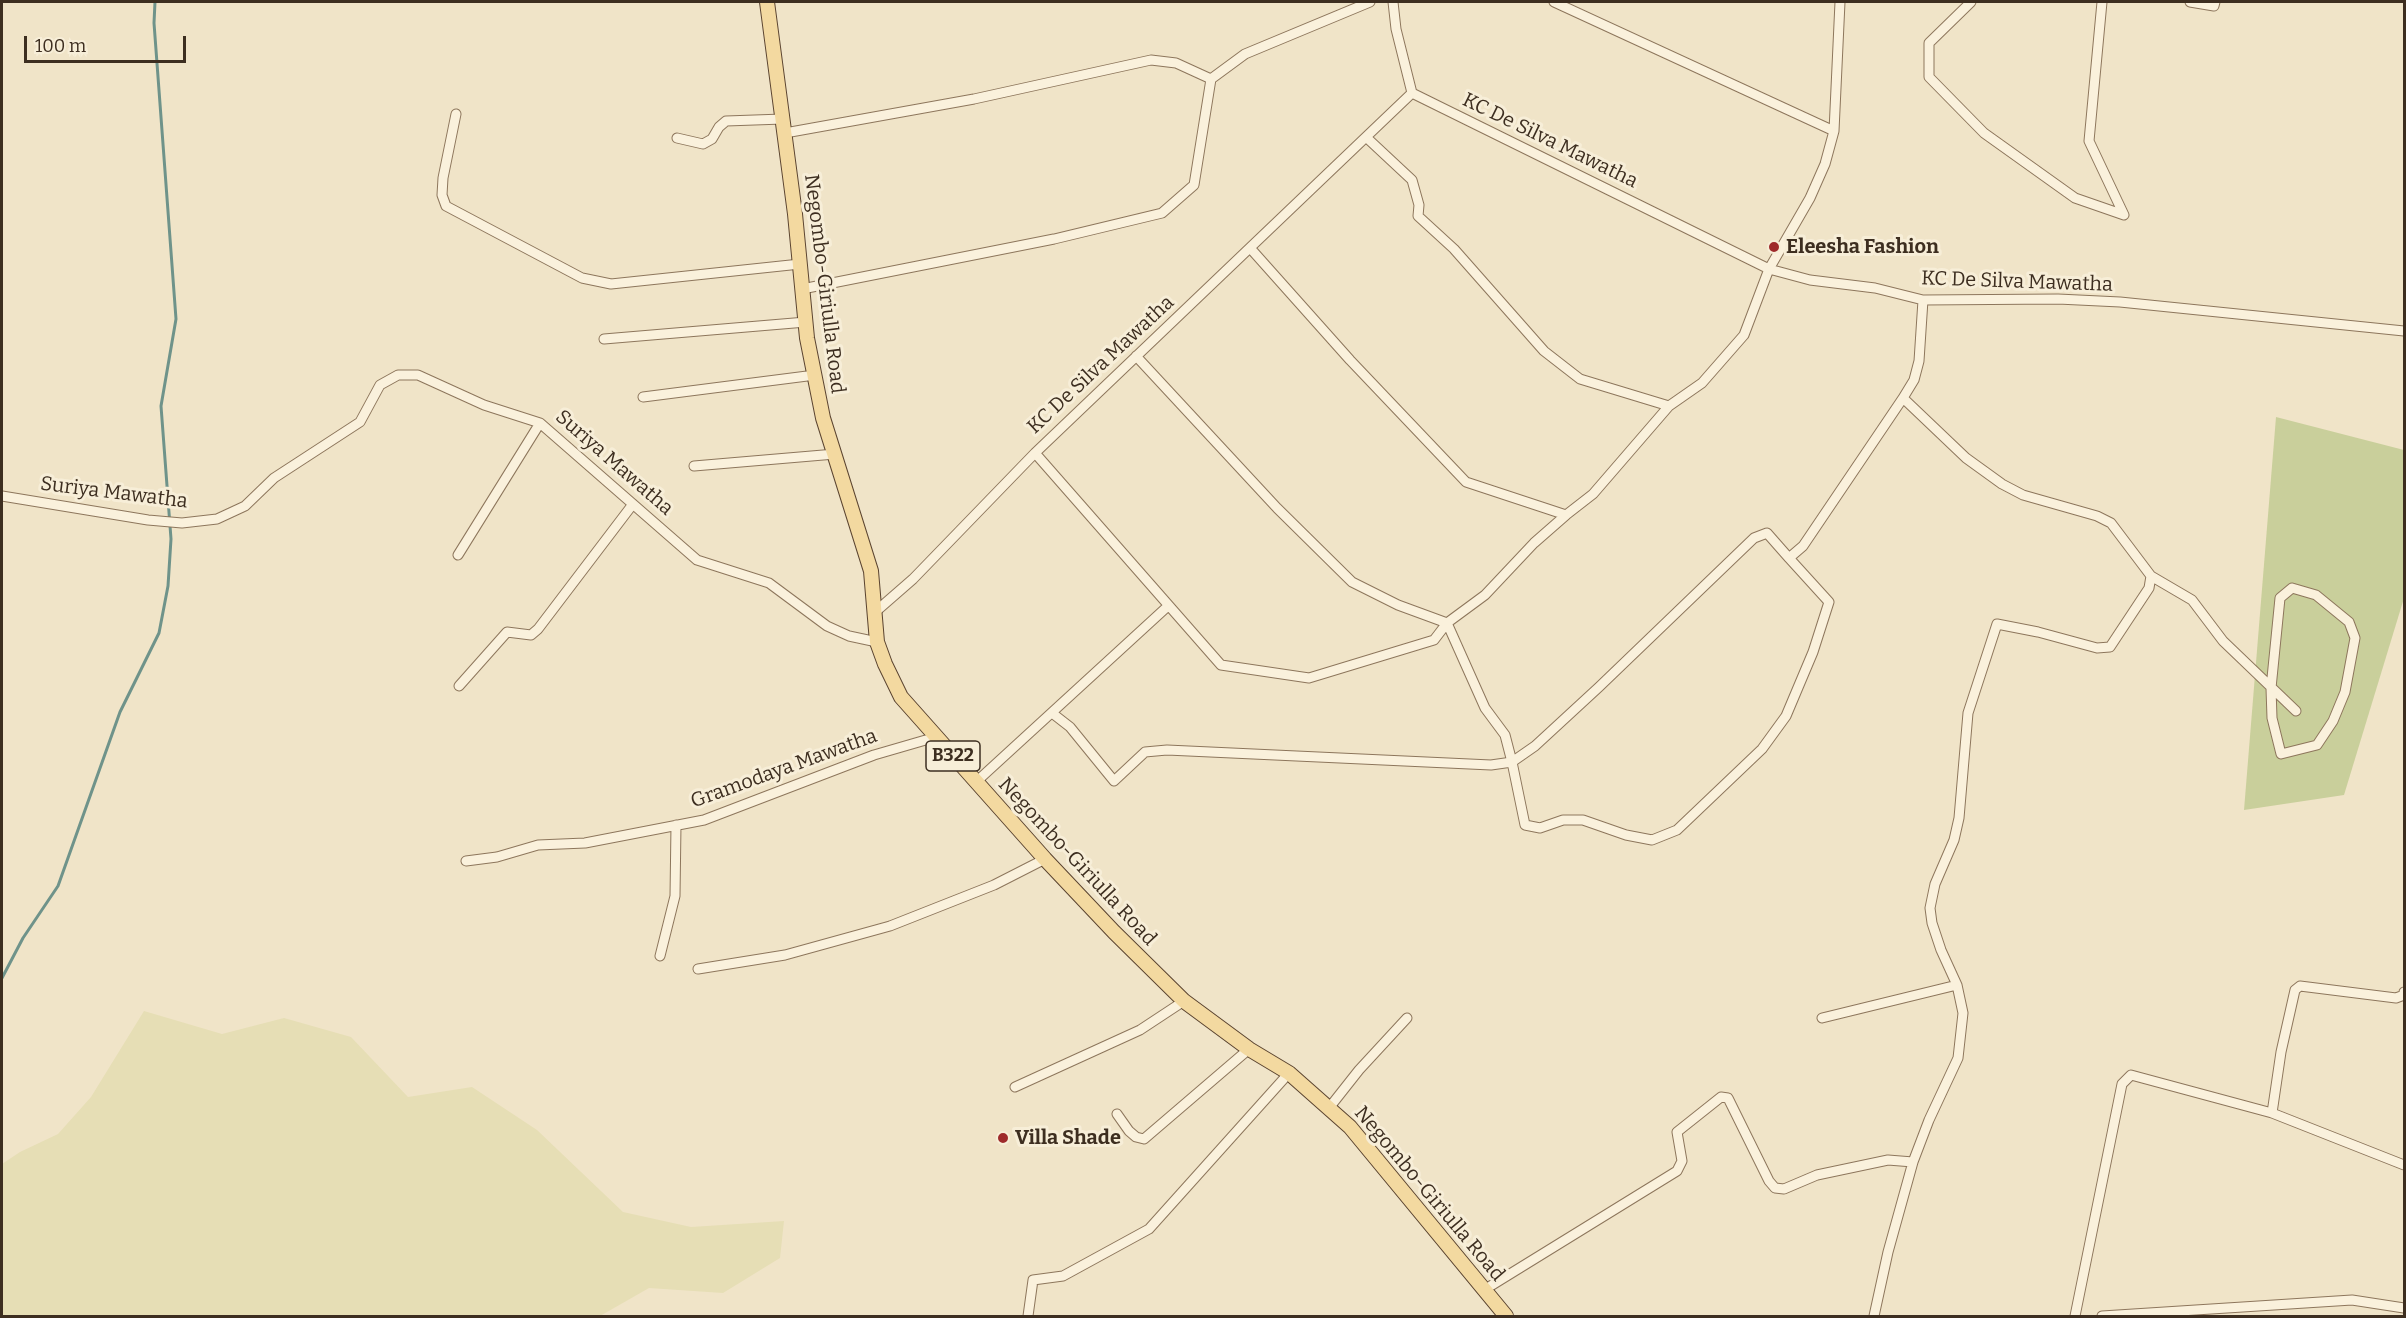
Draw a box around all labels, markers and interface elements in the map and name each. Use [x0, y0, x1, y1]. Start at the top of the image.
scale bar [27, 24, 189, 62]
text: 100 m [35, 35, 86, 57]
street label: KC De Silva Mawatha [1459, 88, 1641, 194]
street label: Negombo-Giriulla Road [799, 173, 849, 395]
place label: Eleesha Fashion [1786, 235, 1939, 259]
marker: Eleesha Fashion [1767, 240, 1781, 254]
street label: KC De Silva Mawatha [1921, 267, 2113, 297]
street label: KC De Silva Mawatha [1023, 291, 1179, 439]
street label: Suriya Mawatha [550, 405, 678, 521]
street label: Suriya Mawatha [39, 472, 189, 514]
street label: Gramodaya Mawatha [688, 724, 880, 814]
road number: B322 [926, 741, 980, 771]
street label: Negombo-Giriulla Road [993, 773, 1161, 951]
street label: Negombo-Giriulla Road [1349, 1102, 1509, 1286]
place label: Villa Shade [1015, 1126, 1121, 1150]
marker: Villa Shade [996, 1131, 1010, 1145]

